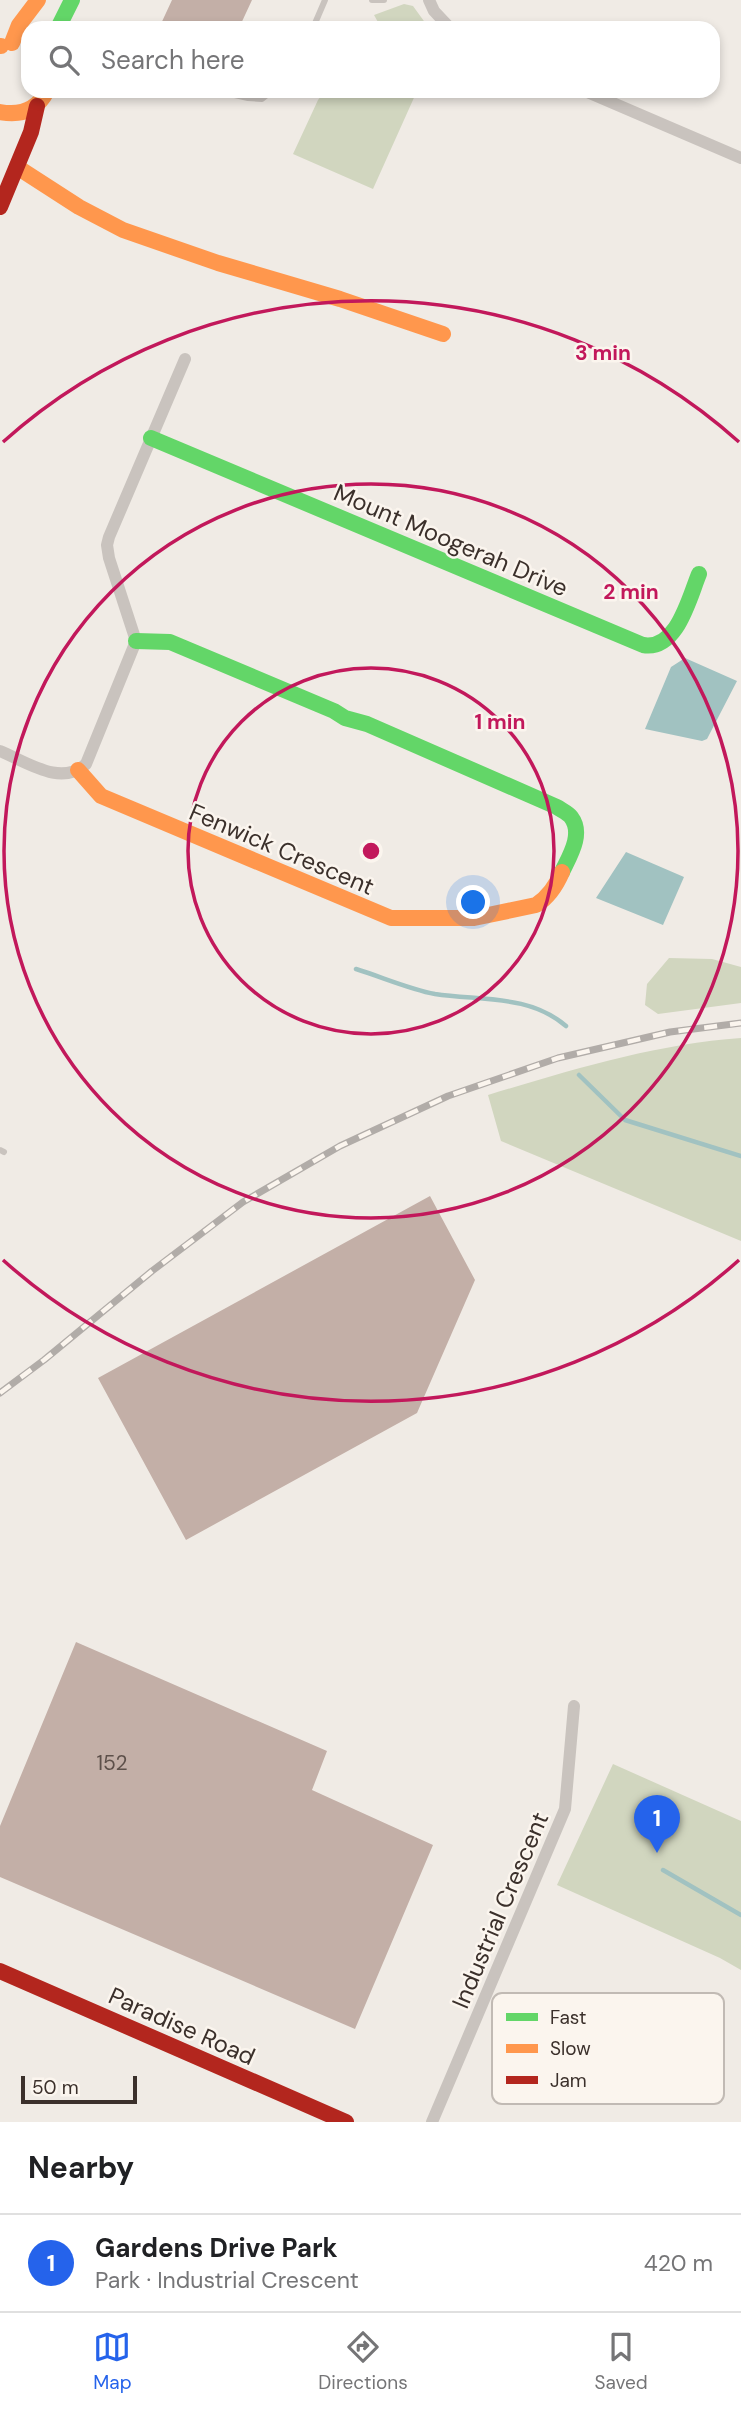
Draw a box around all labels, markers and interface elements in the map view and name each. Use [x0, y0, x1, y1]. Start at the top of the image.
search box [21, 21, 720, 98]
icon: search [45, 41, 83, 79]
text: Search here [101, 43, 244, 77]
text: 3 min [575, 339, 631, 367]
street label: Mount Moogerah Drive [329, 477, 573, 603]
text: 2 min [603, 578, 659, 606]
text: 1 min [474, 708, 526, 736]
street label: Fenwick Crescent [185, 796, 379, 902]
centre of rings [359, 839, 383, 863]
your location [456, 885, 490, 919]
house number: 152 [96, 1749, 128, 1777]
pin: 1 [634, 1795, 680, 1853]
street label: Industrial Crescent [445, 1807, 555, 2013]
street label: Paradise Road [104, 1980, 260, 2072]
legend [492, 1993, 724, 2104]
text: Fast [550, 2005, 586, 2030]
text: Slow [550, 2036, 591, 2061]
text: Jam [550, 2068, 587, 2093]
scale bar [21, 2073, 136, 2105]
text: 50 m [32, 2075, 79, 2100]
text: Nearby [28, 2148, 134, 2187]
text: Gardens Drive Park [95, 2231, 338, 2265]
text: 1 [47, 2248, 55, 2278]
text: 420 m [644, 2248, 713, 2278]
text: Park · Industrial Crescent [95, 2265, 359, 2295]
tab: Map [93, 2328, 132, 2395]
tab: Directions [318, 2328, 408, 2395]
tab: Saved [594, 2328, 648, 2395]

